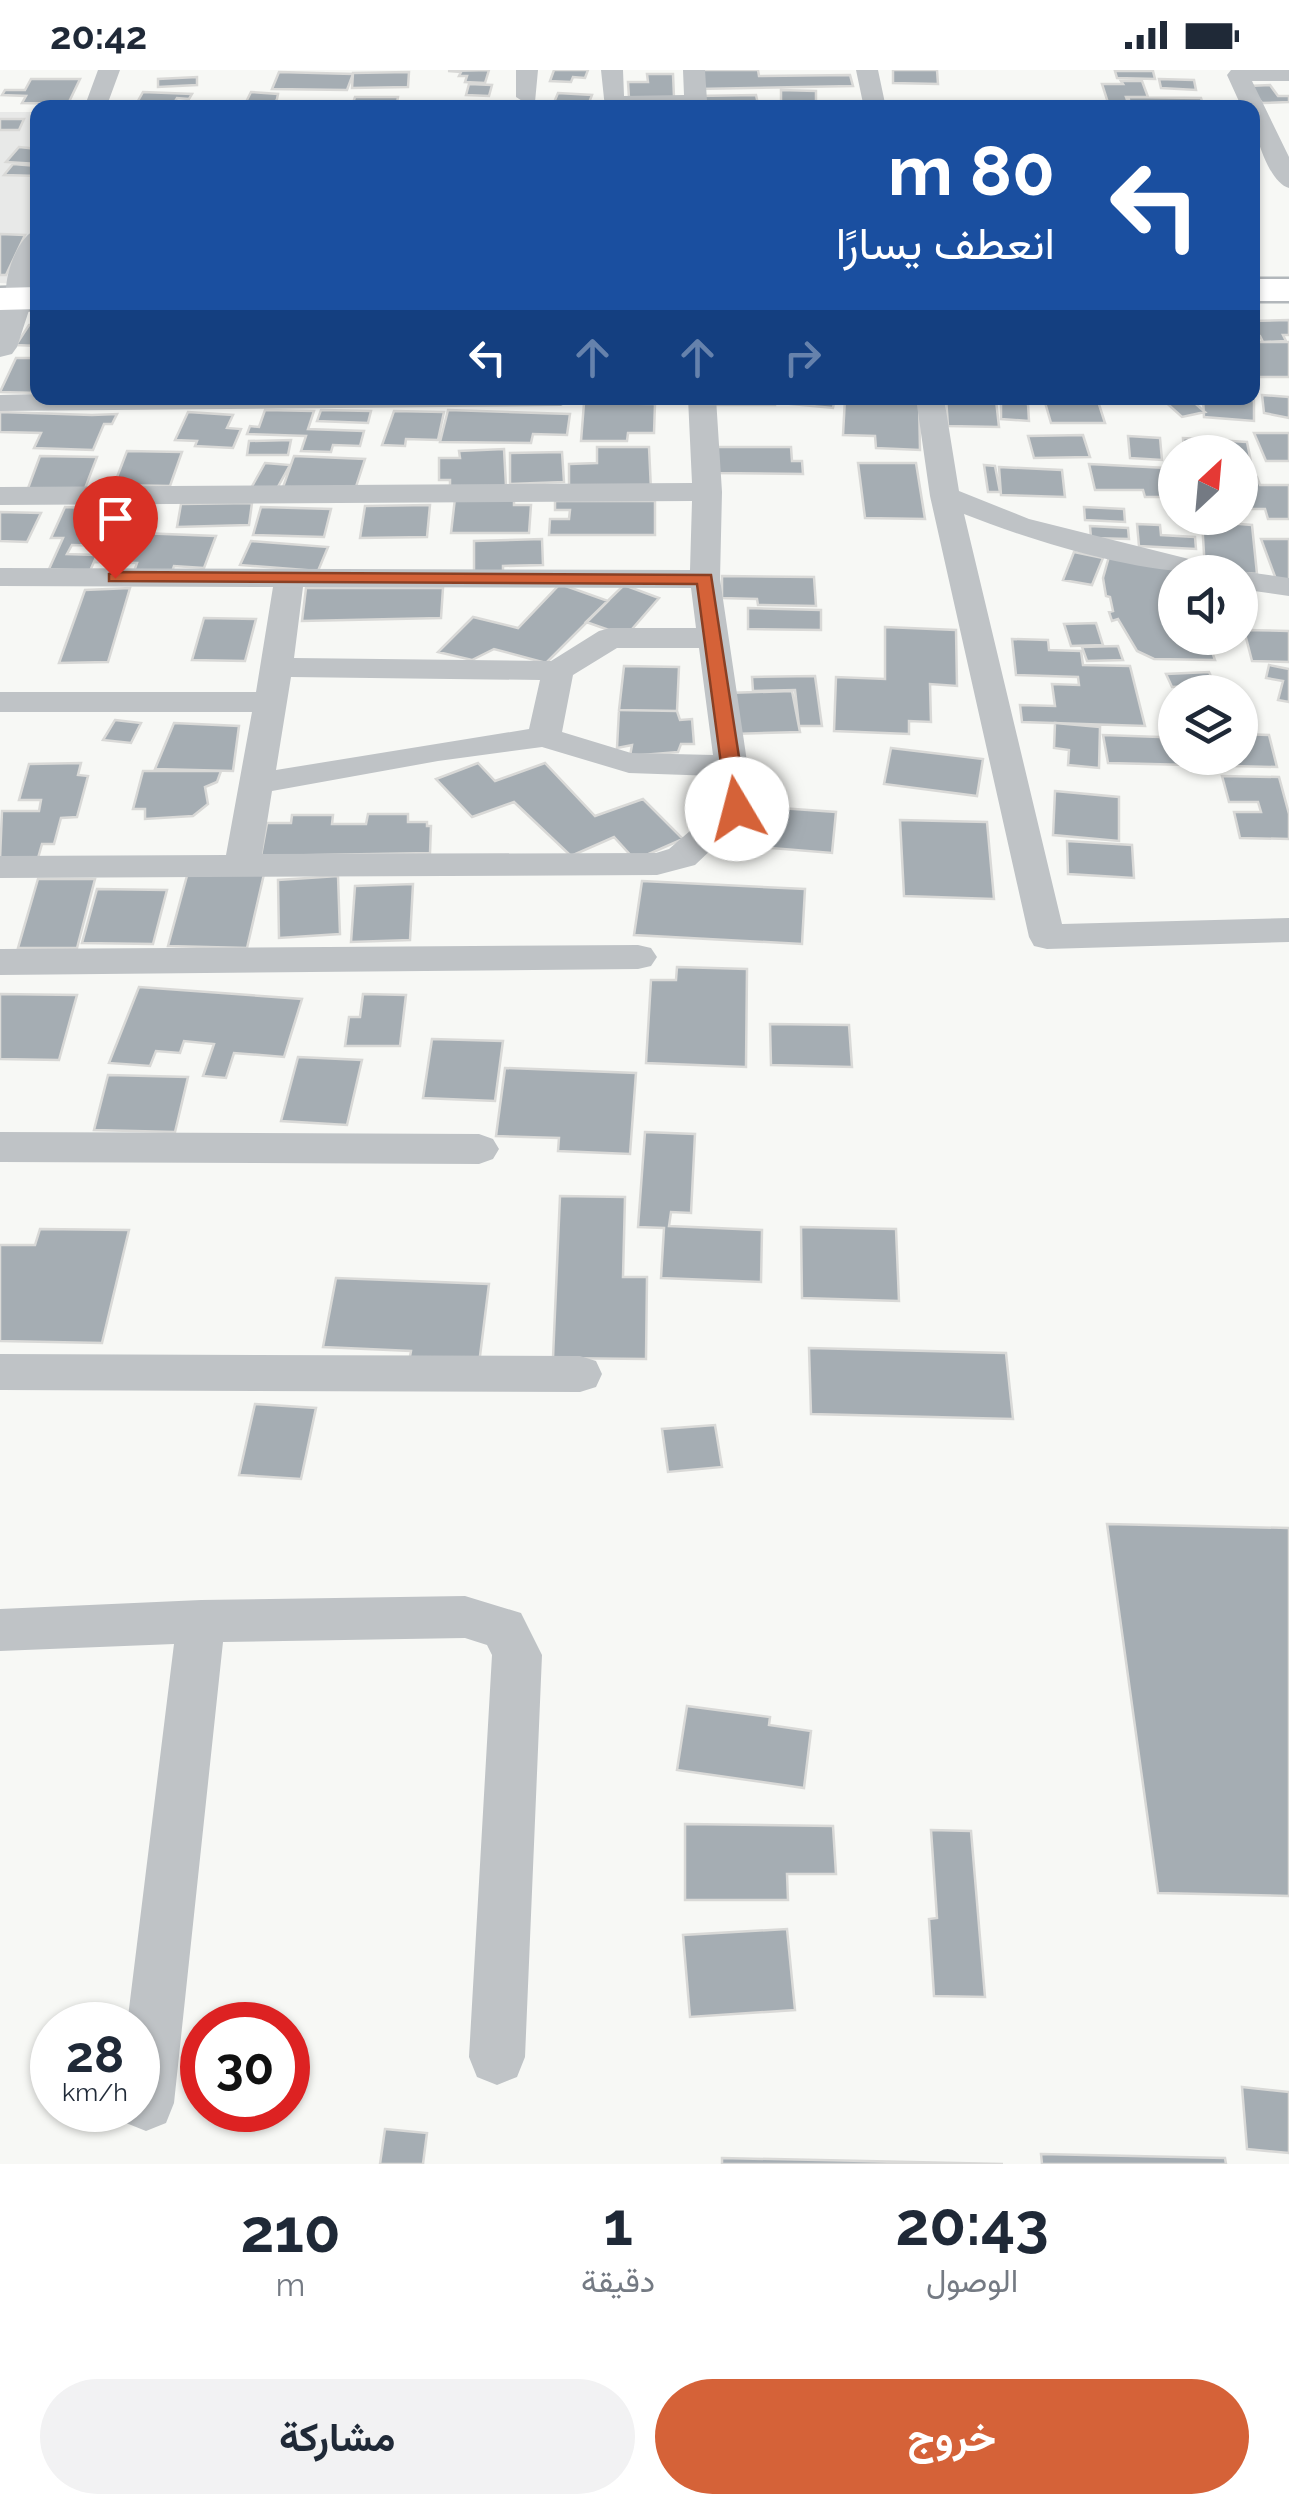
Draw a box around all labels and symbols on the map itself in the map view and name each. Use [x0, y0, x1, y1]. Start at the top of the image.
north arrow [1158, 435, 1258, 535]
pin [73, 476, 158, 579]
position arrow [685, 757, 789, 861]
speed limit sign: 30 [180, 2002, 310, 2132]

